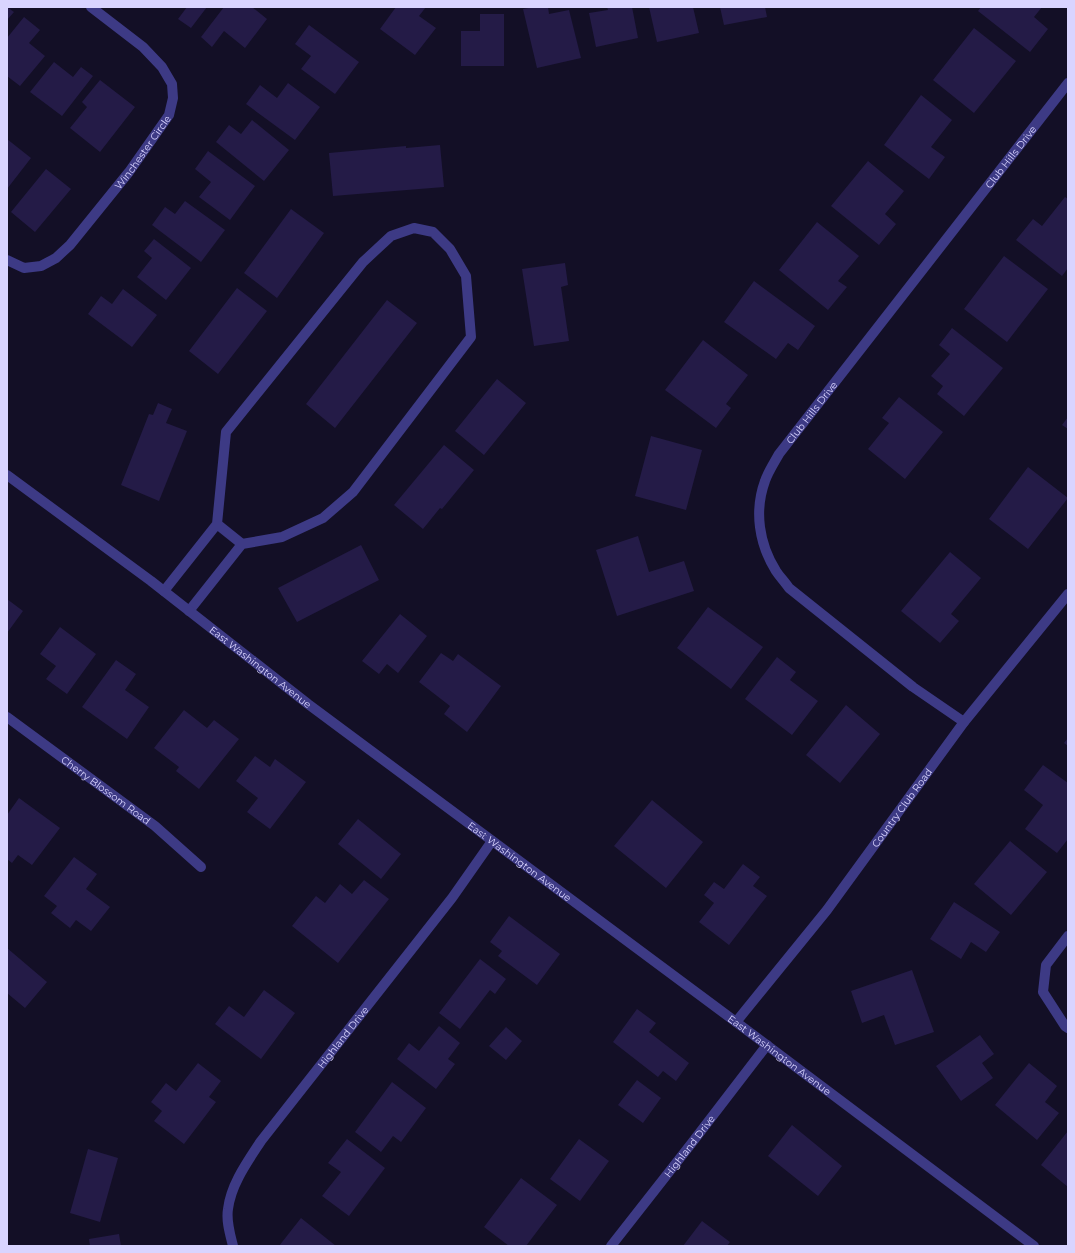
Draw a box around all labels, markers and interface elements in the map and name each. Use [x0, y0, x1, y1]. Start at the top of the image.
street label: Winchester Circle [112, 113, 174, 192]
street label: Club Hills Drive [982, 123, 1039, 191]
street label: Club Hills Drive [783, 379, 840, 447]
street label: East Washington Avenue [207, 623, 314, 711]
street label: Cherry Blossom Road [58, 753, 153, 828]
street label: Country Club Road [869, 766, 935, 850]
street label: East Washington Avenue [465, 819, 574, 904]
street label: Highland Drive [315, 1004, 371, 1071]
street label: East Washington Avenue [725, 1012, 834, 1098]
street label: Highland Drive [661, 1112, 718, 1180]

